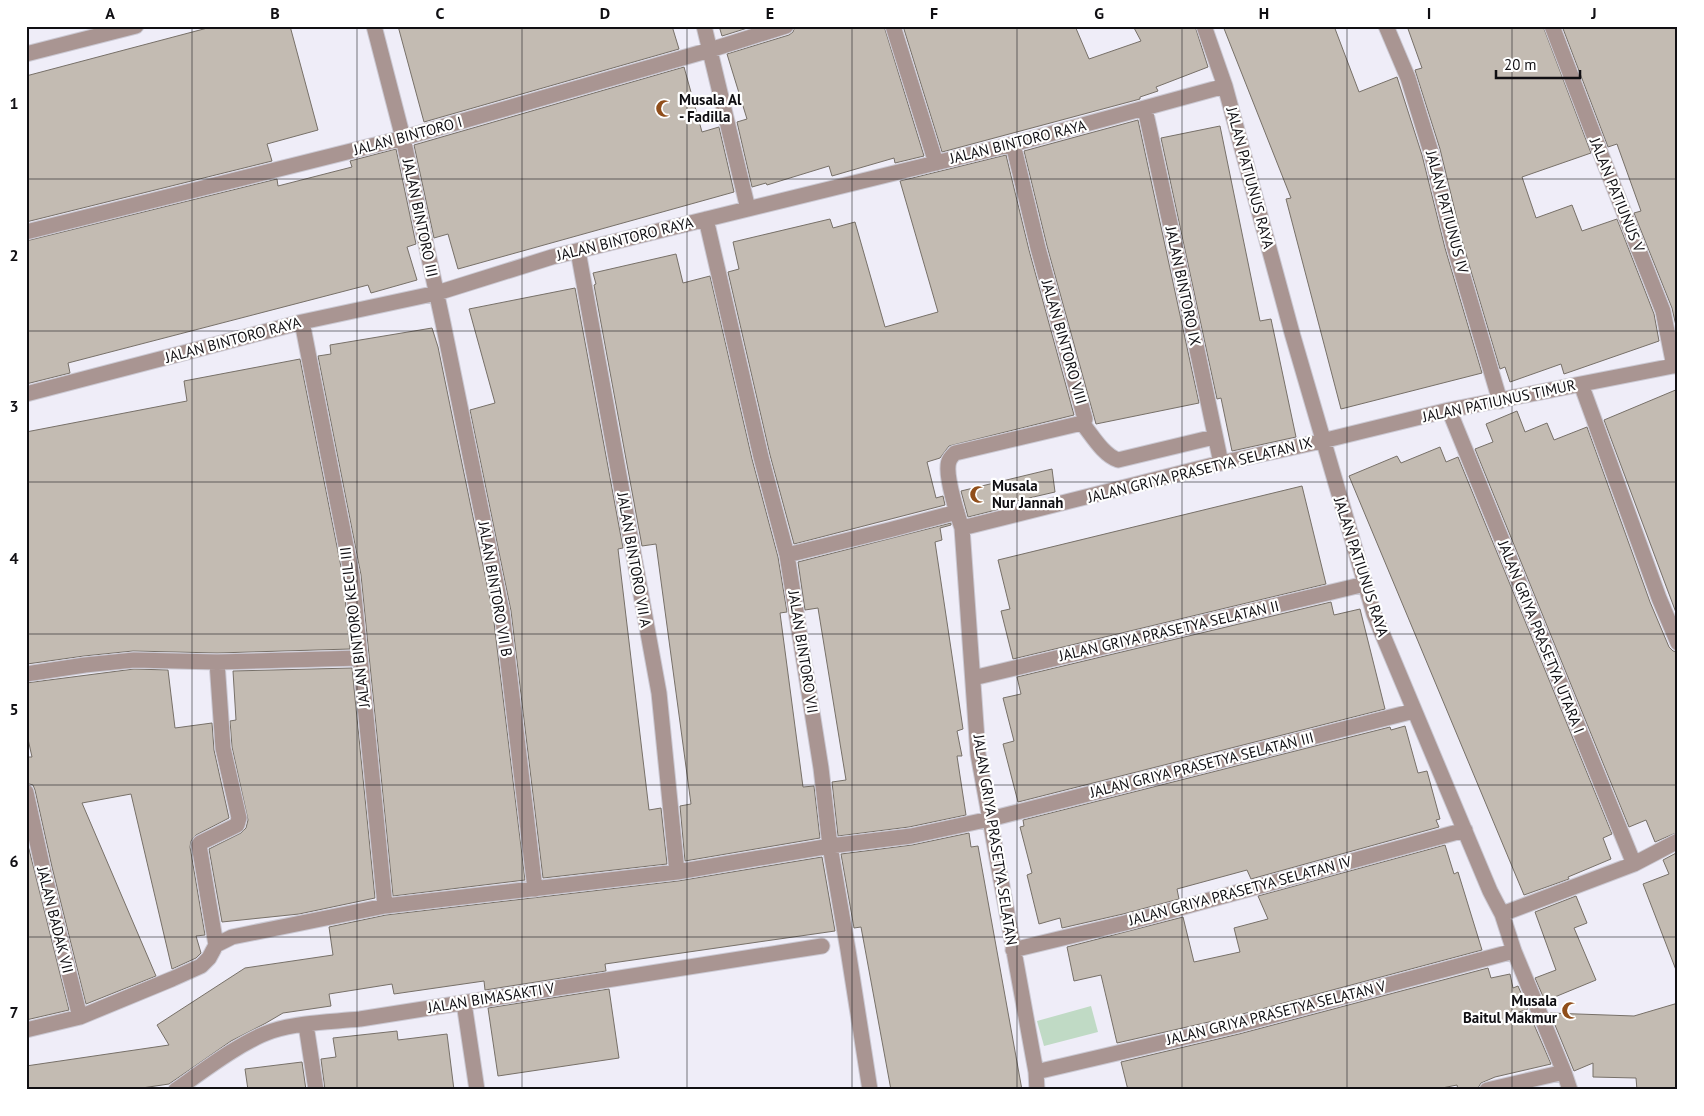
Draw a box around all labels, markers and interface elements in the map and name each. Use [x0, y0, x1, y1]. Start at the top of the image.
text: A [105, 3, 115, 23]
text: B [270, 3, 280, 23]
text: C [436, 3, 445, 23]
text: D [600, 3, 610, 23]
text: E [766, 3, 774, 23]
text: F [930, 3, 938, 23]
text: G [1094, 3, 1104, 23]
text: H [1259, 3, 1269, 23]
text: I [1427, 3, 1431, 23]
text: J [1590, 3, 1597, 23]
scale bar [1496, 48, 1580, 80]
text: 20 m [1504, 55, 1537, 74]
place label: Musala Al - Fadilla [679, 90, 742, 126]
text: 1 [9, 93, 19, 113]
mosque icon: Musala Al - Fadilla [655, 99, 675, 119]
street label: JALAN PATIUNUS RAYA [1222, 104, 1279, 251]
street label: JALAN BINTORO I [350, 112, 464, 159]
street label: JALAN BINTORO RAYA [947, 115, 1088, 168]
street label: JALAN PATIUNUS V [1586, 134, 1649, 255]
street label: JALAN PATIUNUS IV [1422, 147, 1473, 276]
street label: JALAN BINTORO III [398, 156, 442, 279]
street label: JALAN BINTORO RAYA [554, 212, 695, 265]
street label: JALAN BINTORO IX [1161, 224, 1205, 347]
text: 2 [9, 245, 19, 265]
street label: JALAN BINTORO VIII [1037, 276, 1091, 406]
street label: JALAN BINTORO RAYA [162, 312, 303, 367]
street label: JALAN PATIUNUS TIMUR [1420, 375, 1577, 426]
text: 3 [9, 396, 19, 416]
street label: JALAN GRIYA PRASETYA SELATAN IX [1085, 432, 1314, 507]
place label: Musala Nur Jannah [992, 476, 1063, 512]
mosque icon: Musala Nur Jannah [968, 485, 988, 505]
street label: JALAN BINTORO VII A [613, 490, 656, 629]
street label: JALAN PATIUNUS RAYA [1330, 494, 1393, 639]
street label: JALAN BINTORO VII B [474, 519, 517, 658]
street label: JALAN GRIYA PRASETYA UTARA I [1494, 537, 1589, 736]
street label: JALAN BINTORO KECIL III [335, 546, 374, 710]
text: 4 [9, 548, 19, 568]
street label: JALAN BINTORO VII [784, 588, 823, 715]
street label: JALAN GRIYA PRASETYA SELATAN II [1056, 596, 1281, 665]
text: 5 [9, 699, 19, 719]
street label: JALAN GRIYA PRASETYA SELATAN III [1087, 727, 1316, 802]
street label: JALAN GRIYA PRASETYA SELATAN [969, 732, 1022, 947]
text: 6 [9, 851, 19, 871]
street label: JALAN GRIYA PRASETYA SELATAN IV [1125, 851, 1354, 930]
street label: JALAN BADAK VII [33, 864, 78, 975]
street label: JALAN GRIYA PRASETYA SELATAN V [1163, 976, 1388, 1049]
street label: JALAN BIMASAKTI V [425, 978, 556, 1017]
place label: Musala Baitul Makmur [1463, 991, 1558, 1027]
mosque icon: Musala Baitul Makmur [1561, 1000, 1581, 1020]
text: 7 [9, 1002, 19, 1022]

